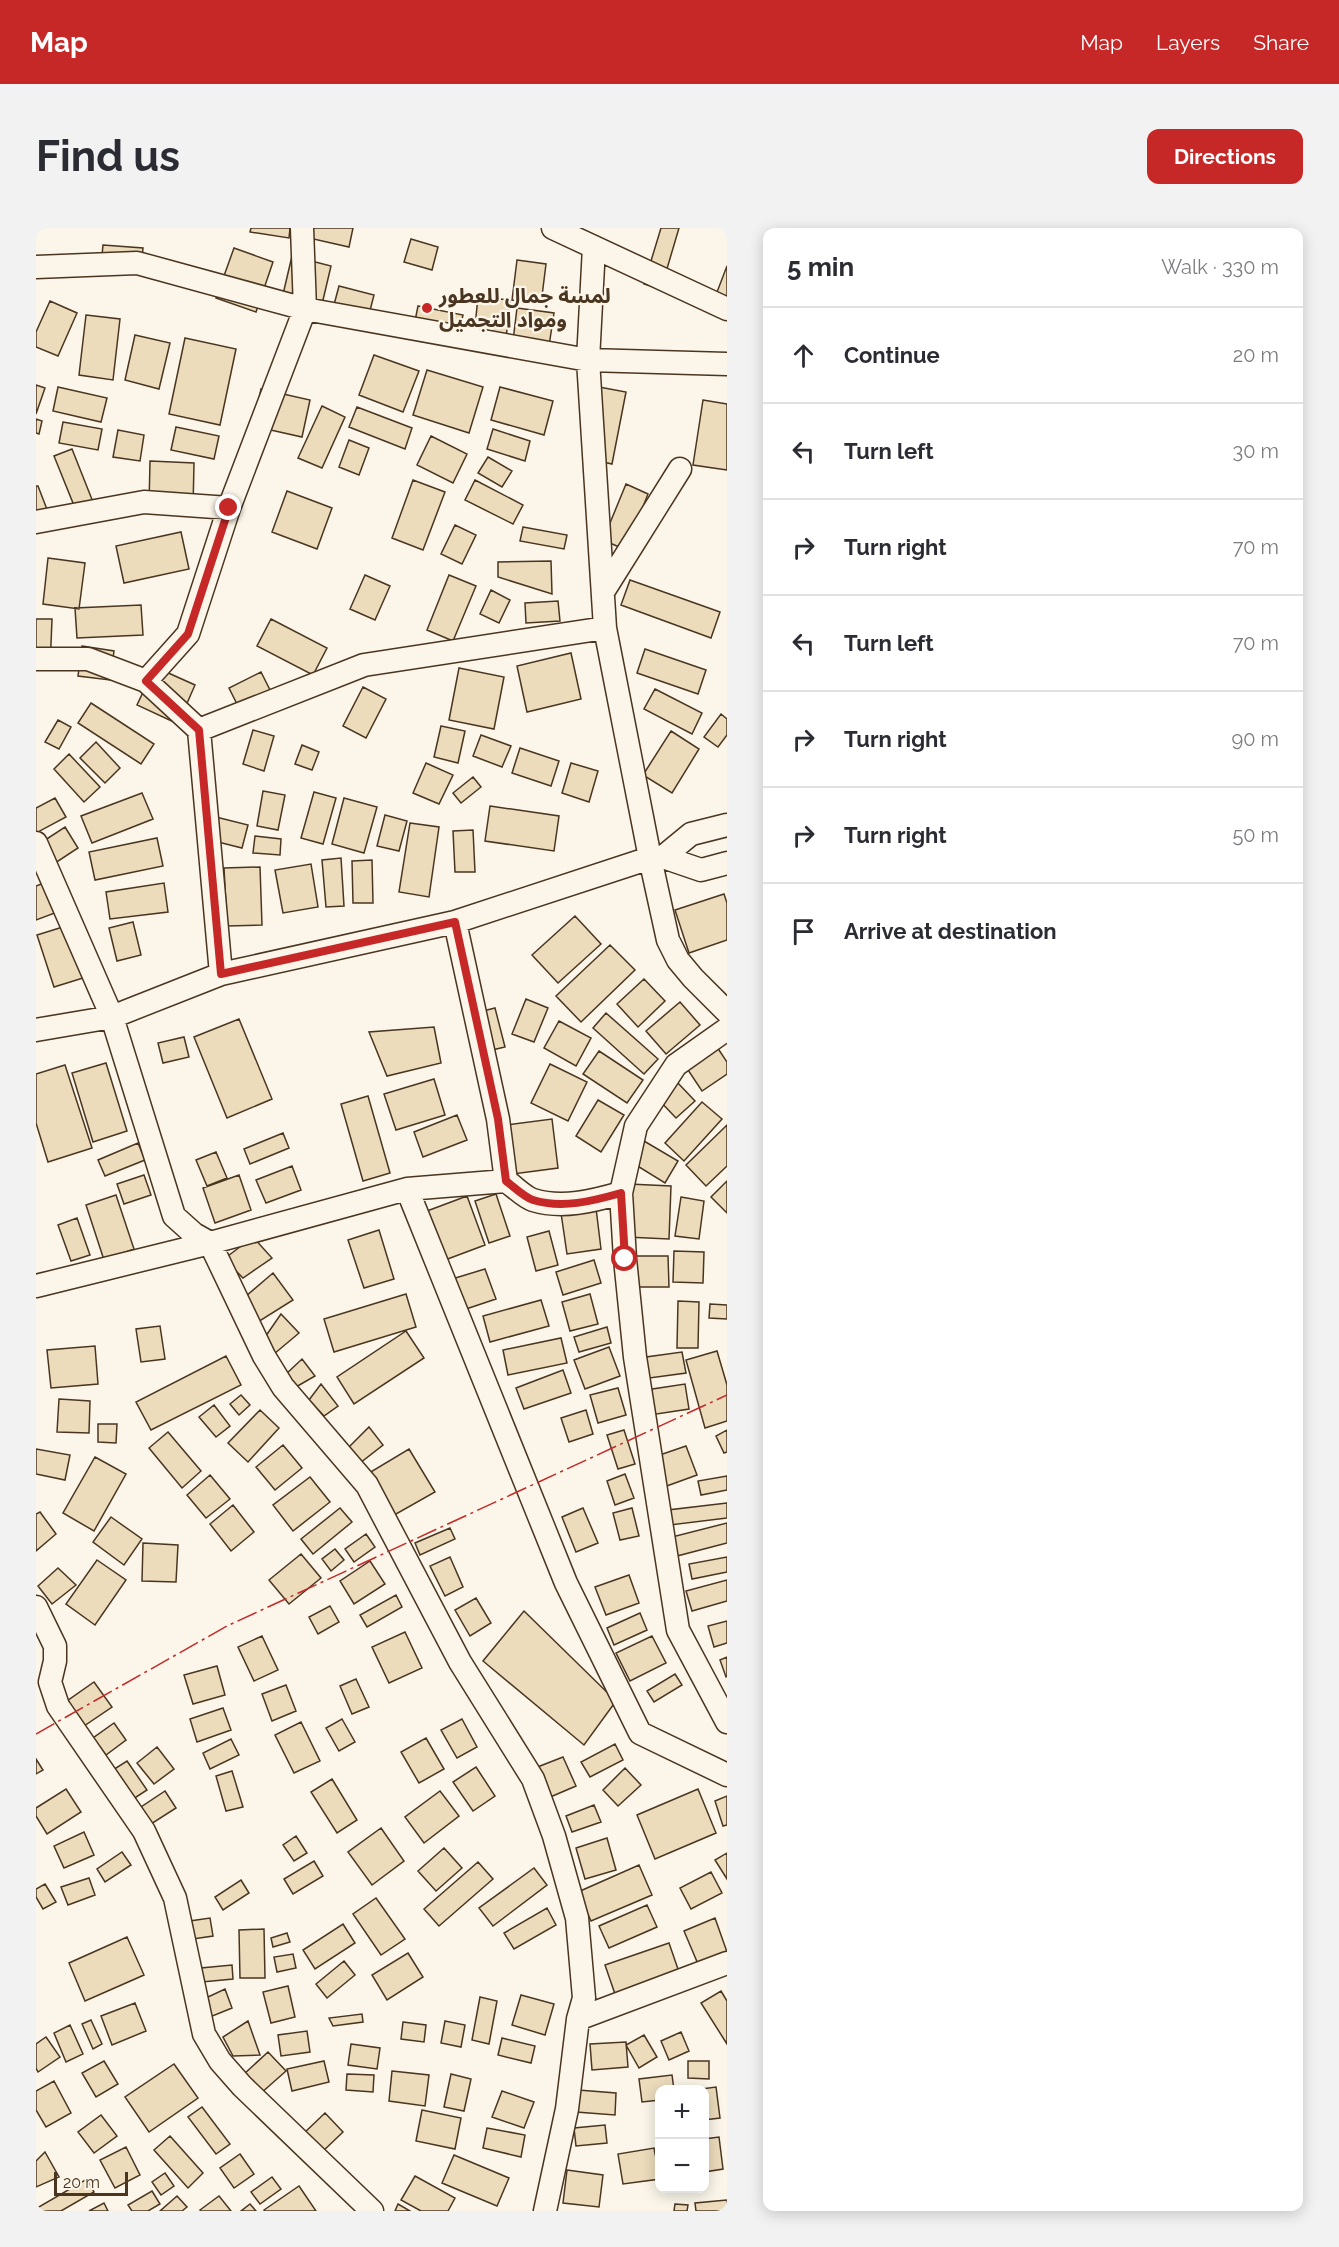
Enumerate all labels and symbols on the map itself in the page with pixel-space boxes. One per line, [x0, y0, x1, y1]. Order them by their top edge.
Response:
place label: لمسة جمال للعطور ومواد التجميل [438, 283, 611, 332]
marker: لمسة جمال للعطور ومواد التجميل [420, 301, 434, 315]
route end [215, 494, 241, 520]
route start [611, 1245, 637, 1271]
scale bar [54, 2169, 128, 2196]

